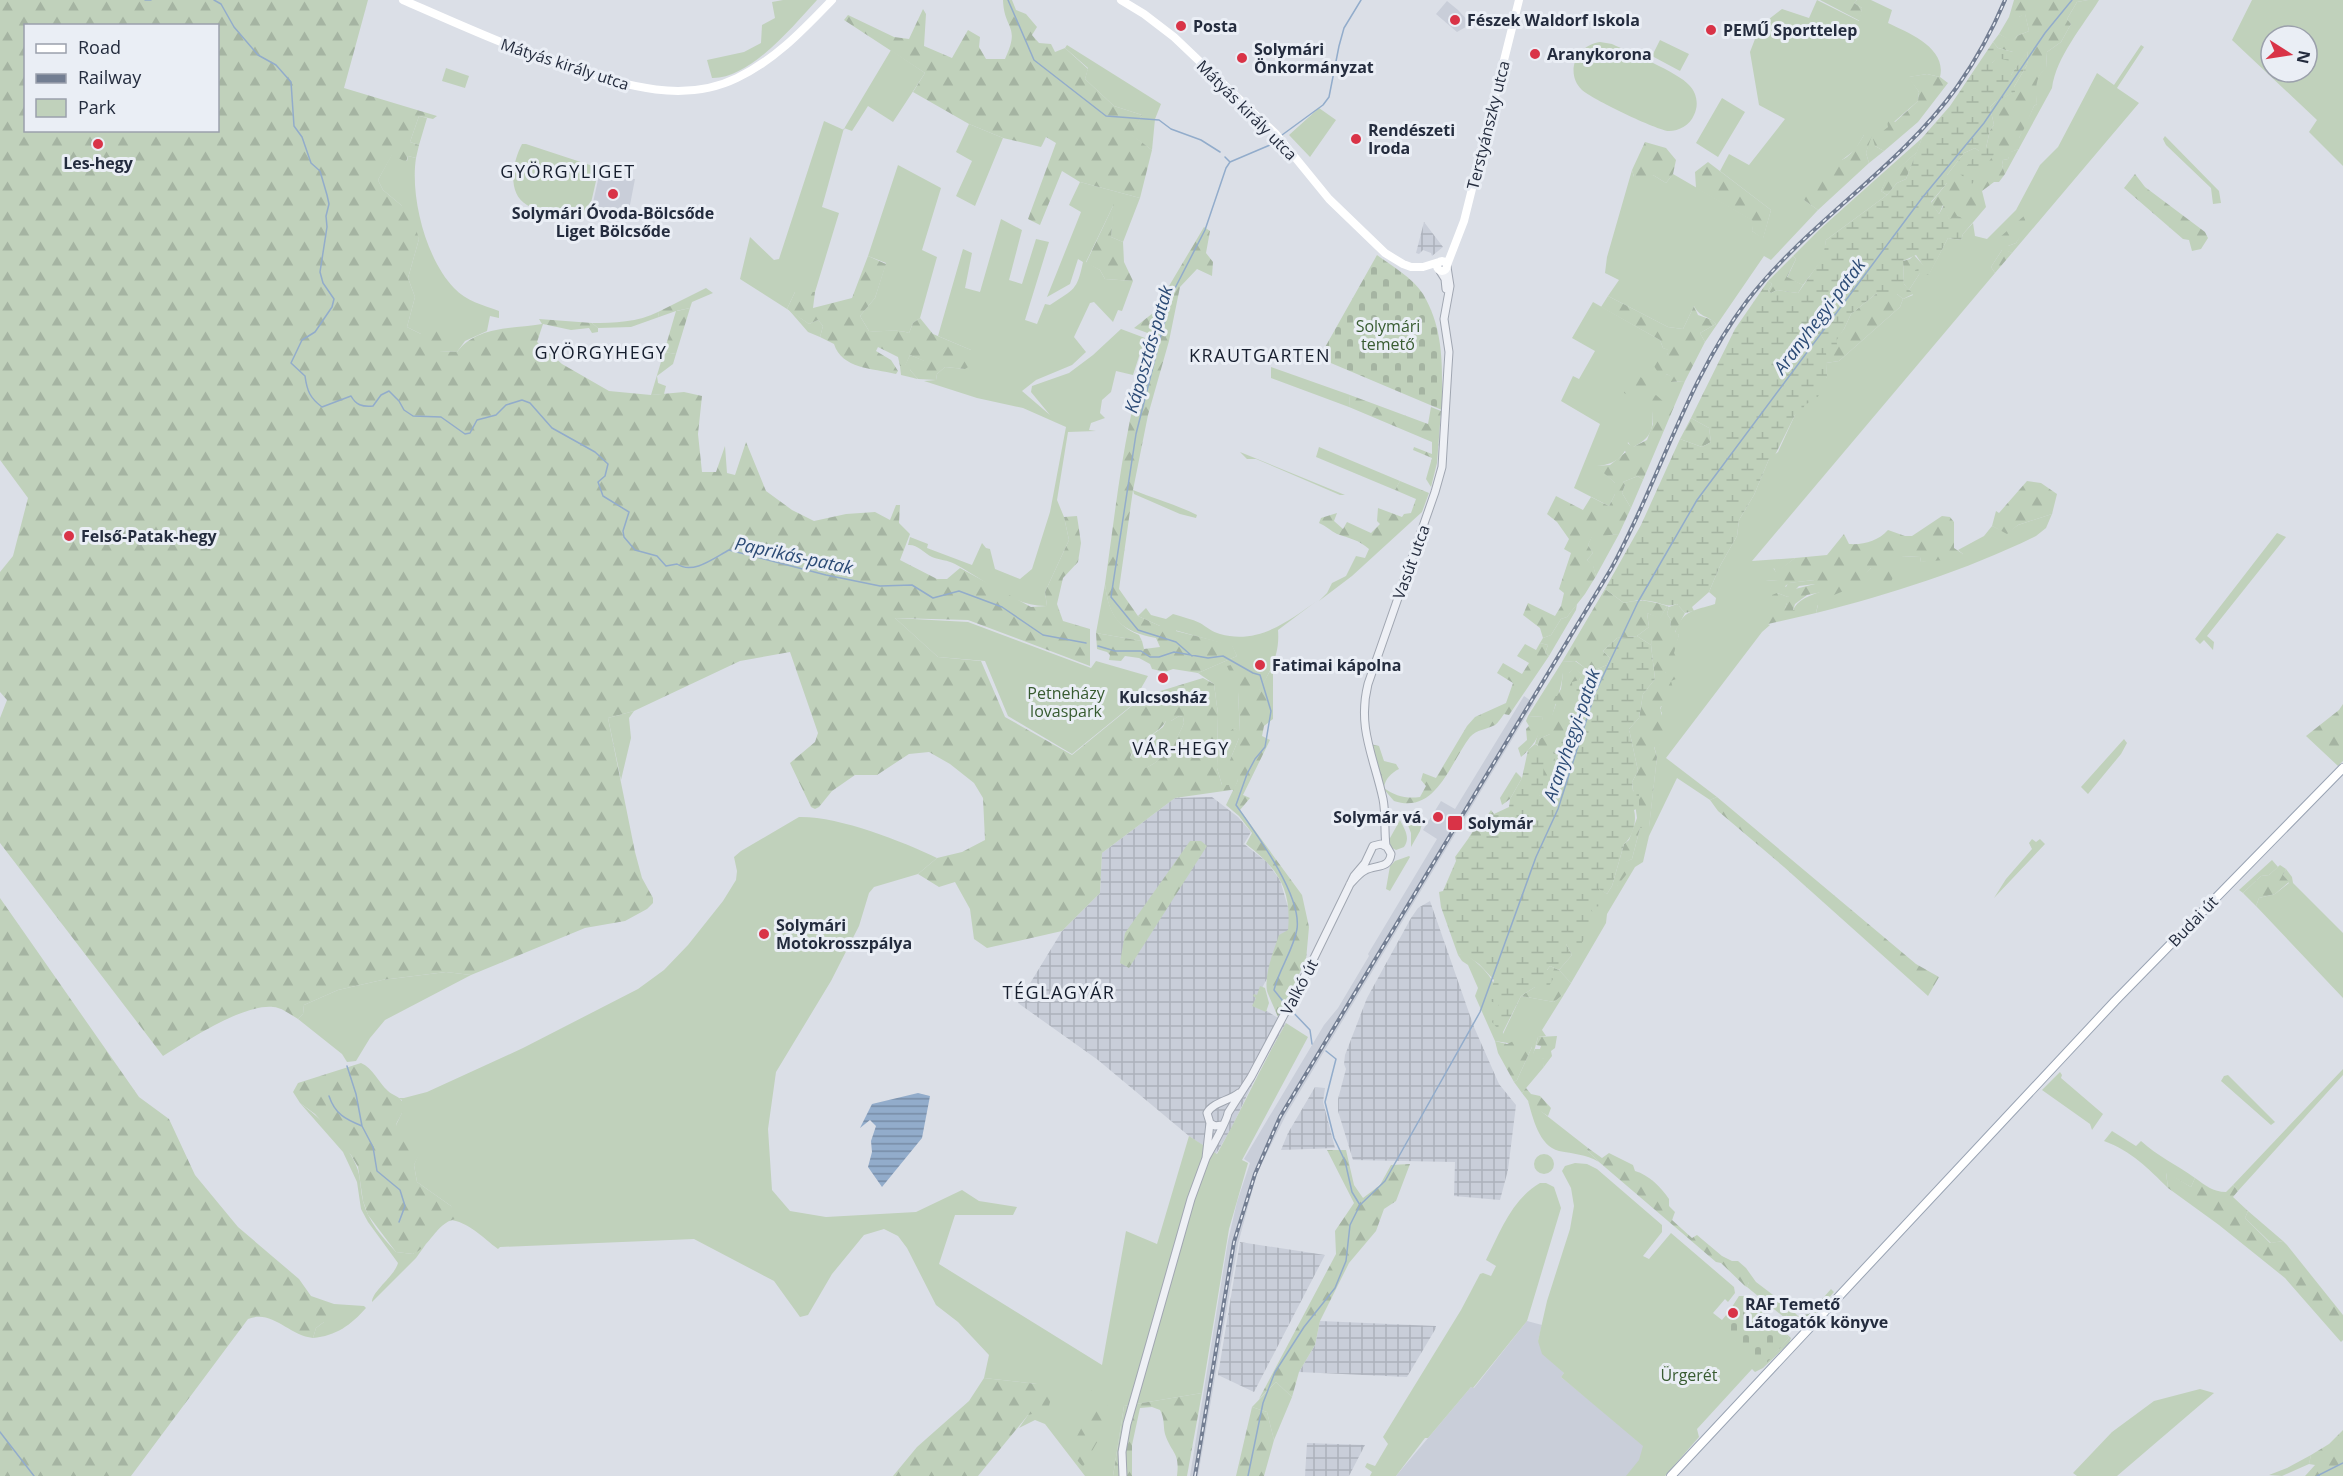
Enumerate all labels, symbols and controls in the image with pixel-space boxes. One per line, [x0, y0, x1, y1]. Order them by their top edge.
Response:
place label: Fészek Waldorf Iskola [1467, 9, 1640, 31]
marker: Fészek Waldorf Iskola [1448, 13, 1462, 27]
place label: Posta [1193, 15, 1238, 37]
marker: Posta [1174, 19, 1188, 33]
place label: PEMŰ Sporttelep [1723, 19, 1857, 41]
marker: PEMŰ Sporttelep [1704, 23, 1718, 37]
legend [24, 24, 219, 132]
north arrow [2259, 24, 2319, 84]
street label: Mátyás király utca [498, 33, 632, 95]
text: Road [78, 35, 121, 59]
place label: Solymári Önkormányzat [1254, 38, 1374, 78]
place label: Aranykorona [1547, 43, 1652, 65]
marker: Aranykorona [1528, 47, 1542, 61]
text: N [2292, 48, 2316, 66]
marker: Solymári Önkormányzat [1235, 51, 1249, 65]
street label: Mátyás király utca [1192, 55, 1302, 165]
street label: Terstyánszky utca [1461, 58, 1515, 192]
text: Railway [78, 65, 142, 89]
text: Park [78, 95, 116, 119]
place label: Rendészeti Iroda [1368, 119, 1455, 159]
marker: Rendészeti Iroda [1349, 132, 1363, 146]
marker: Les-hegy [91, 137, 105, 151]
place label: Les-hegy [63, 152, 134, 174]
district label: GYÖRGYLIGET [500, 159, 636, 183]
marker: Solymári Óvoda-Bölcsőde Liget Bölcsőde [606, 187, 620, 201]
place label: Solymári Óvoda-Bölcsőde Liget Bölcsőde [512, 202, 714, 242]
water label: Aranyhegyi-patak [1766, 252, 1871, 380]
water label: Káposztás-patak [1118, 281, 1178, 416]
park label: Solymári temető [1356, 315, 1420, 355]
district label: GYÖRGYHEGY [535, 340, 667, 364]
district label: KRAUTGARTEN [1189, 343, 1331, 367]
street label: Vasút utca [1387, 522, 1435, 602]
place label: Felső-Patak-hegy [81, 525, 218, 547]
marker: Felső-Patak-hegy [62, 529, 76, 543]
water label: Paprikás-patak [733, 531, 856, 579]
place label: Fatimai kápolna [1272, 654, 1401, 676]
marker: Fatimai kápolna [1253, 658, 1267, 672]
water label: Aranyhegyi-patak [1536, 664, 1605, 806]
marker: Kulcsosház [1156, 671, 1170, 685]
park label: Petneházy lovaspark [1027, 682, 1106, 722]
place label: Kulcsosház [1119, 686, 1207, 708]
district label: VÁR-HEGY [1132, 736, 1230, 760]
place label: Solymár vá. [1333, 806, 1426, 828]
marker: Solymár vá. [1431, 810, 1445, 824]
place label: Solymár [1468, 812, 1533, 834]
marker: Solymár [1446, 814, 1464, 832]
street label: Budai út [2163, 891, 2223, 951]
place label: Solymári Motokrosszpálya [776, 914, 912, 954]
marker: Solymári Motokrosszpálya [757, 927, 771, 941]
street label: Valkó út [1275, 955, 1323, 1019]
district label: TÉGLAGYÁR [1003, 980, 1115, 1004]
place label: RAF Temető Látogatók könyve [1745, 1293, 1888, 1333]
marker: RAF Temető Látogatók könyve [1726, 1306, 1740, 1320]
park label: Ürgerét [1660, 1364, 1718, 1386]

